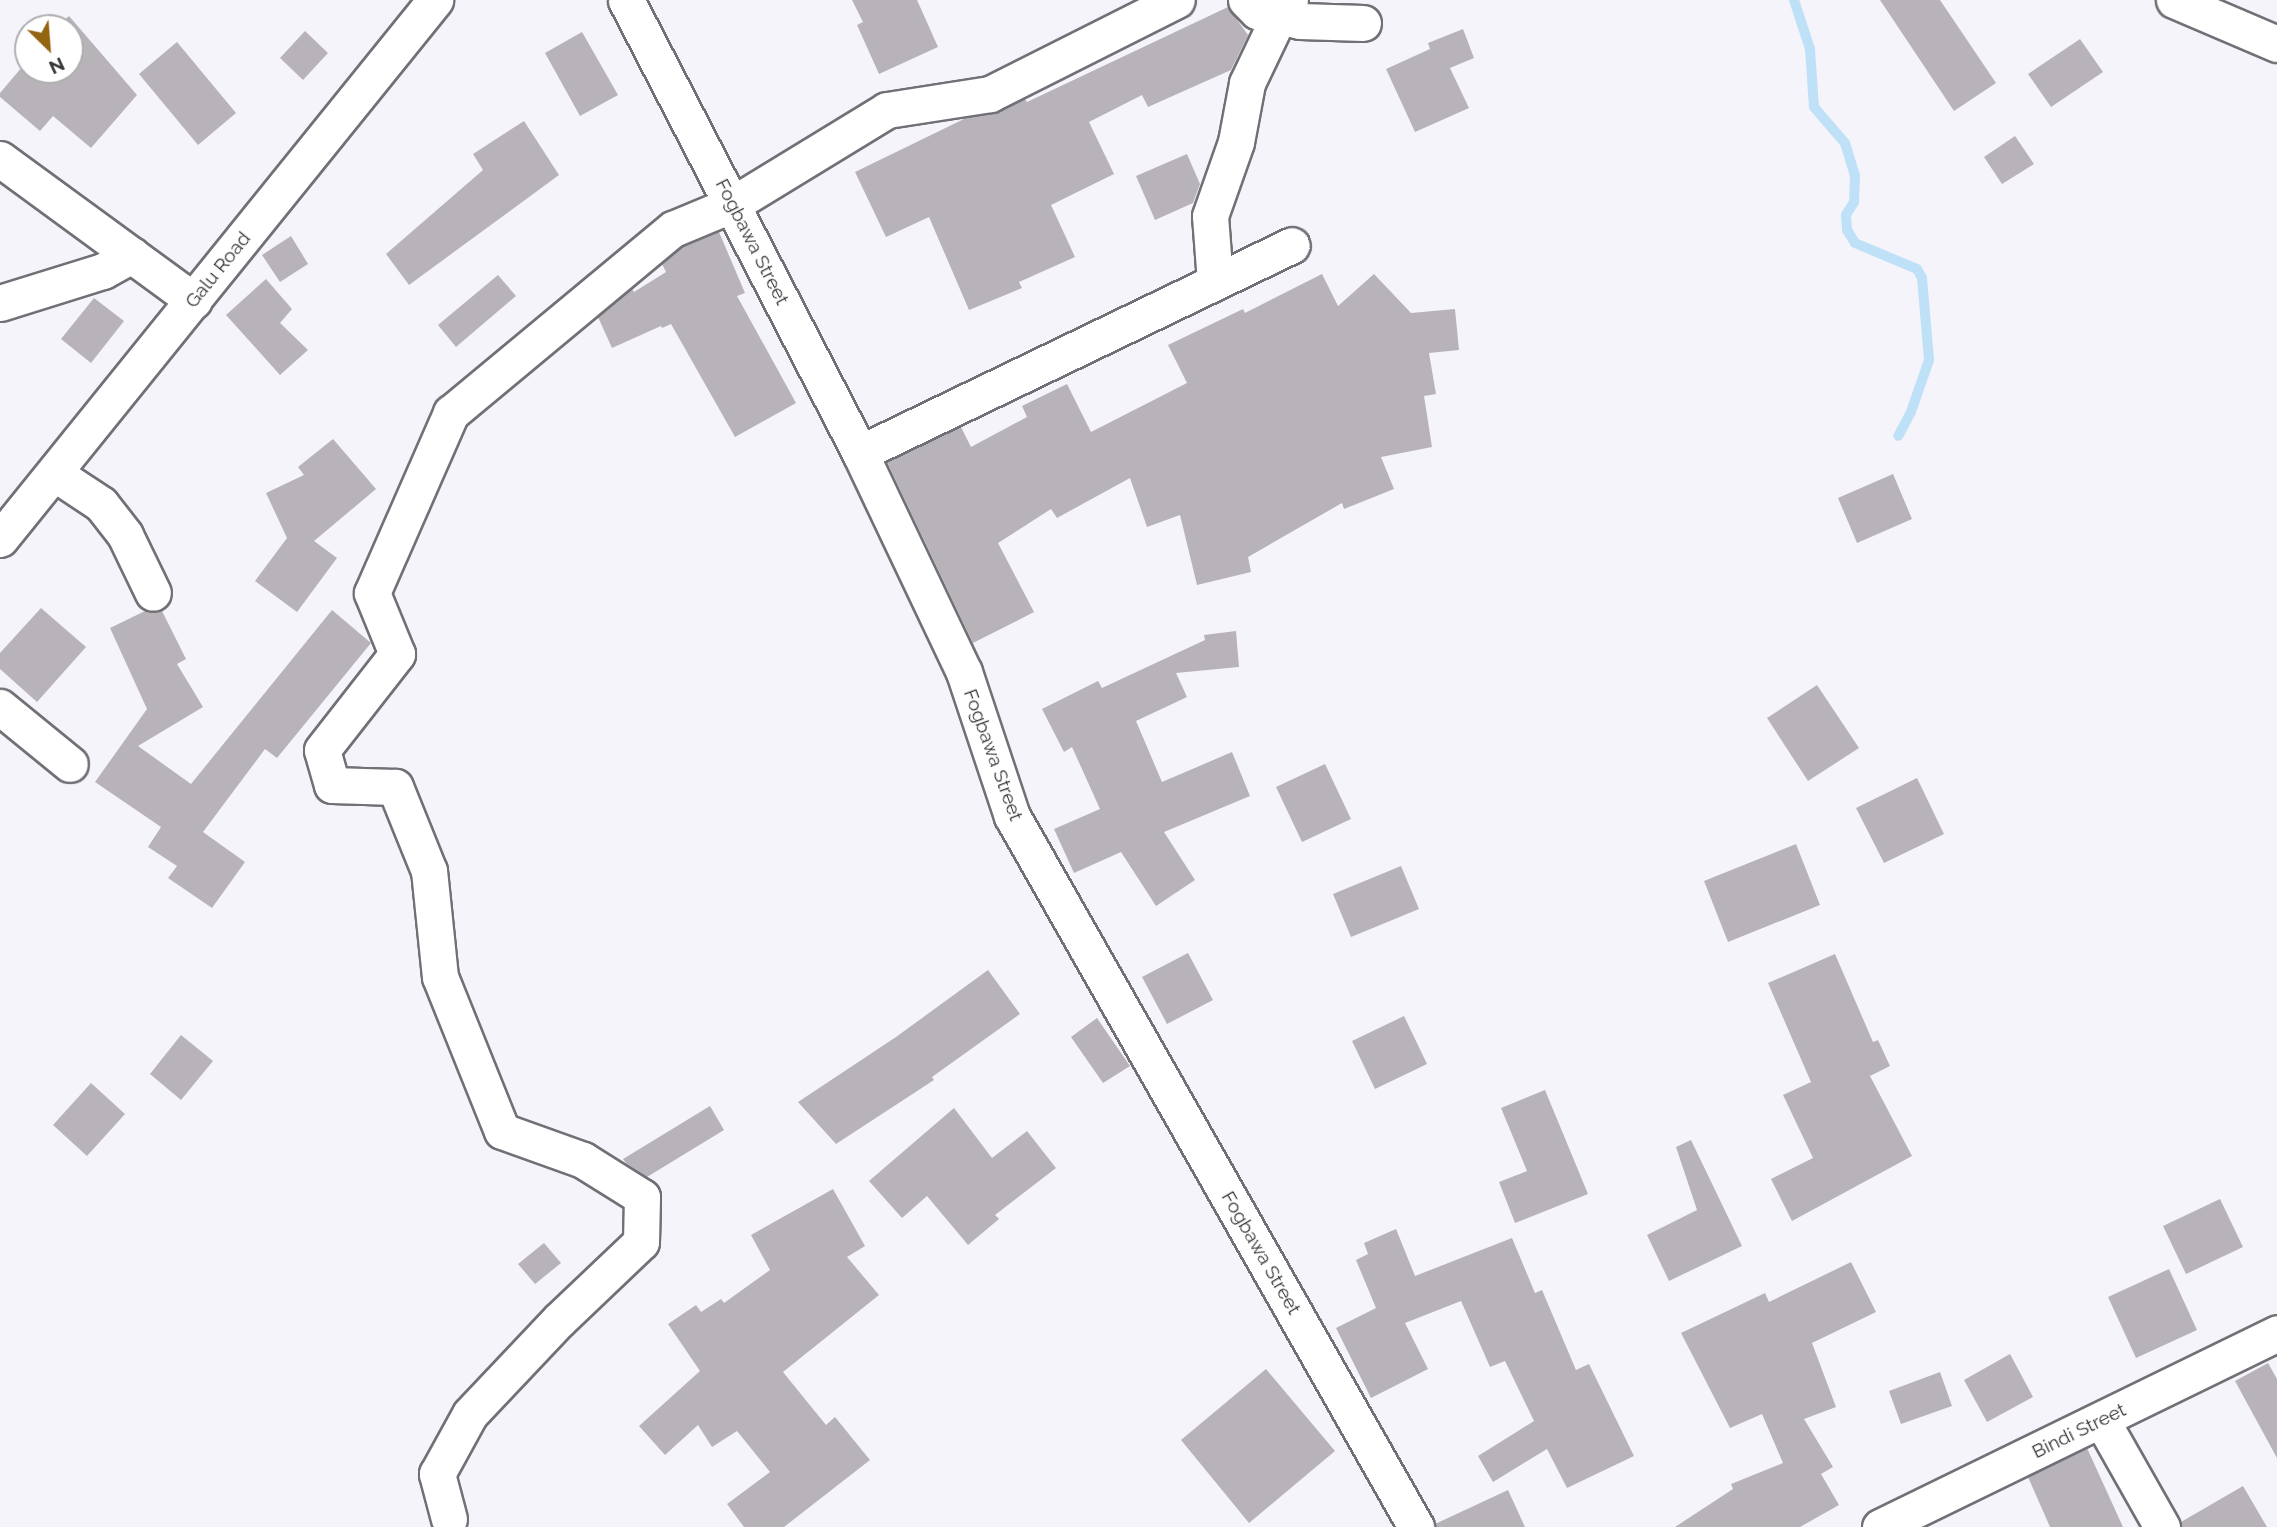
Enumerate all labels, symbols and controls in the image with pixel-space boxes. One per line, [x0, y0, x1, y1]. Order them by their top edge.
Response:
north arrow [14, 14, 84, 84]
text: N [46, 53, 68, 79]
street label: Fogbawa Street [710, 175, 794, 309]
street label: Galu Road [181, 228, 255, 312]
street label: Fogbawa Street [959, 686, 1027, 824]
street label: Fogbawa Street [1217, 1187, 1305, 1319]
street label: Bindi Street [2028, 1399, 2130, 1463]

